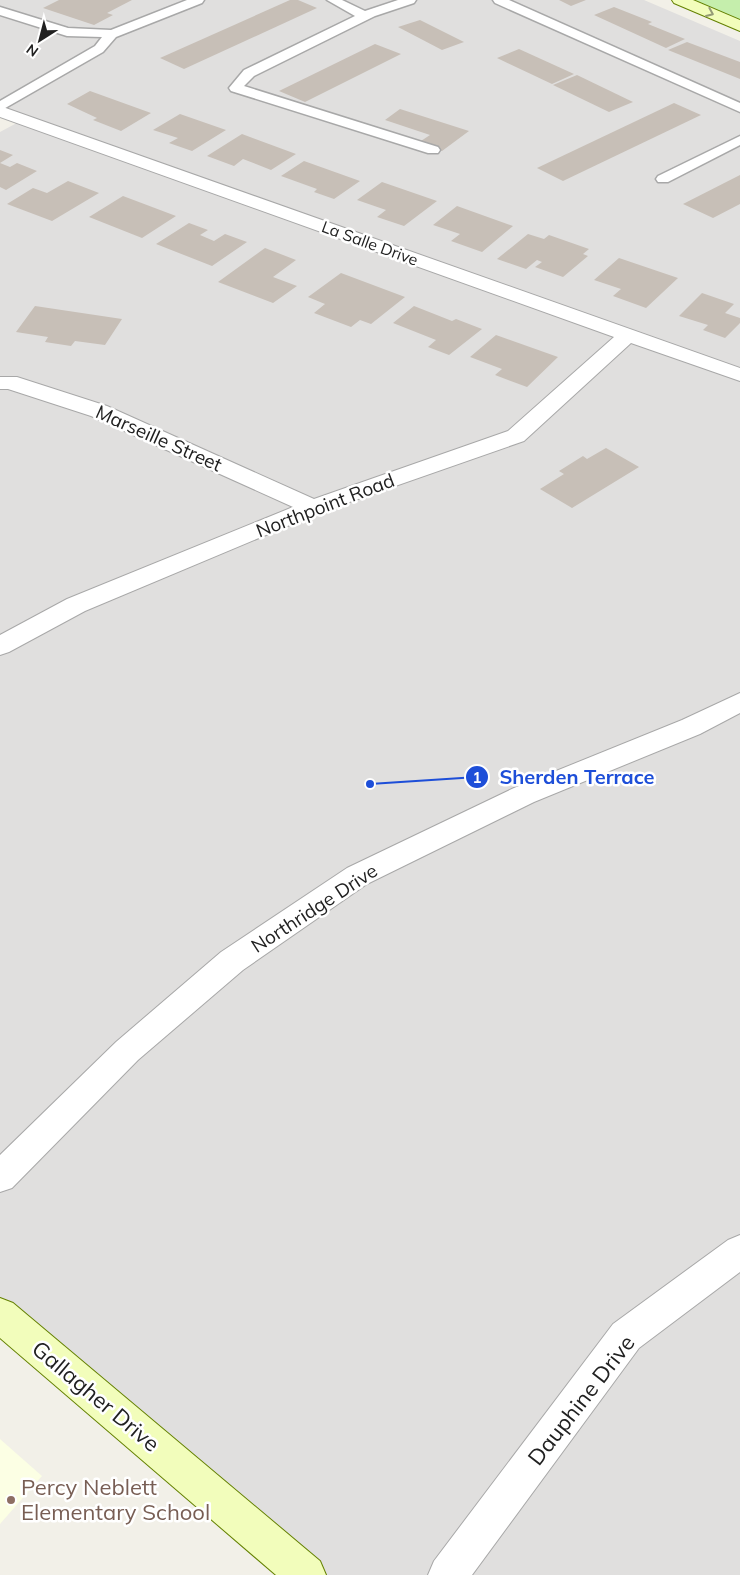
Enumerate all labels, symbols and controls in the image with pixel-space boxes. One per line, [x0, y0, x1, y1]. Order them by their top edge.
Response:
one-way arrow [705, 6, 714, 17]
north arrow [15, 15, 65, 65]
text: N [23, 40, 42, 61]
street label: La Salle Drive [319, 216, 421, 270]
street label: Marseille Street [92, 399, 226, 477]
street label: Northpoint Road [252, 468, 398, 542]
callout: Sherden Terrace [464, 760, 664, 795]
text: Sherden Terrace [499, 764, 655, 789]
text: 1 [472, 768, 482, 787]
street label: Northridge Drive [246, 858, 382, 958]
street label: Dauphine Drive [522, 1329, 640, 1471]
street label: Gallagher Drive [27, 1335, 165, 1457]
place label: Percy Neblett Elementary School [21, 1473, 210, 1526]
marker: Percy Neblett Elementary School [5, 1494, 17, 1506]

